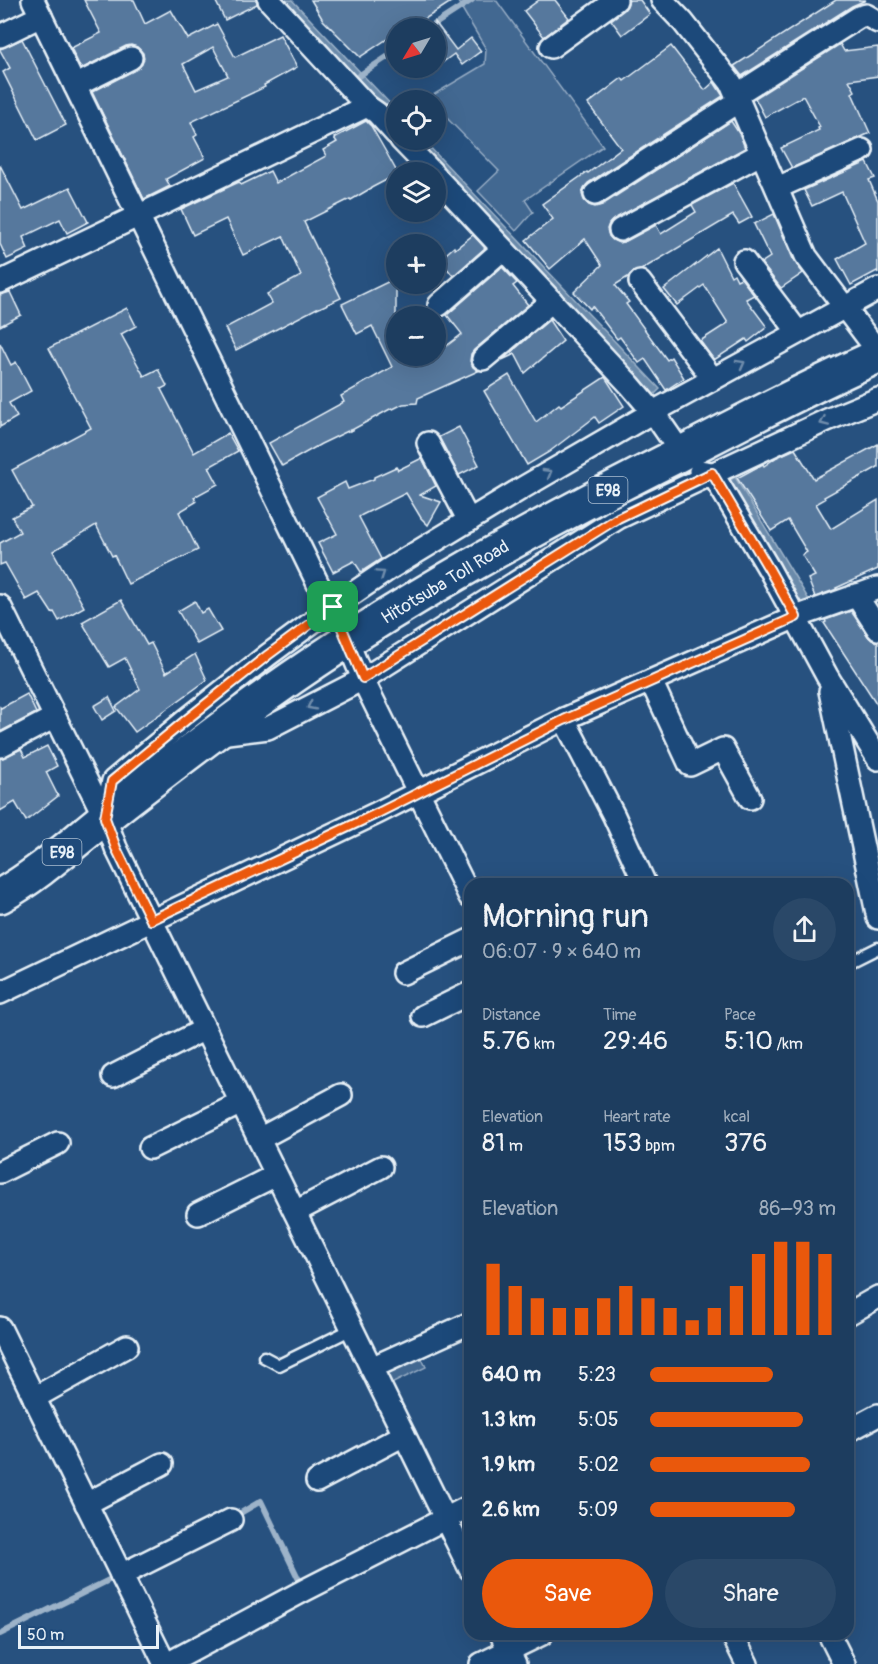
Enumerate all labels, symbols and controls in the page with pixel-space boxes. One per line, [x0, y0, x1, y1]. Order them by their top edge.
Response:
north arrow [386, 18, 446, 78]
map controls [386, 18, 446, 366]
button: locate [386, 90, 446, 150]
button: layers [386, 162, 446, 222]
button: + [386, 234, 446, 294]
button: − [386, 306, 446, 366]
one-way arrow [735, 360, 745, 371]
one-way arrow [819, 414, 830, 426]
one-way arrow [542, 469, 552, 481]
road number: E98 [588, 477, 628, 503]
street label: Hitotsuba Toll Road [377, 535, 513, 630]
one-way arrow [374, 570, 385, 581]
pin [307, 581, 358, 632]
icon: arrive [316, 590, 349, 623]
one-way arrow [306, 698, 317, 710]
road number: E98 [42, 839, 82, 865]
text: Morning run [482, 896, 649, 937]
button: share [773, 898, 836, 961]
text: 06:07 · 9 × 640 m [482, 939, 641, 964]
text: Distance [482, 1005, 541, 1025]
text: Time [603, 1005, 636, 1025]
text: Pace [724, 1005, 756, 1025]
text: 5.76 [482, 1025, 531, 1057]
text: 29:46 [603, 1025, 668, 1057]
text: 5:10 [724, 1025, 773, 1057]
text: km [531, 1034, 555, 1054]
text: /km [773, 1034, 803, 1054]
text: Elevation [482, 1107, 543, 1127]
text: Heart rate [603, 1107, 670, 1127]
text: kcal [724, 1107, 750, 1127]
text: 81 [482, 1127, 505, 1159]
text: 153 [603, 1127, 642, 1159]
text: 376 [724, 1127, 767, 1159]
text: m [505, 1136, 523, 1156]
text: bpm [642, 1136, 675, 1156]
text: Elevation [482, 1196, 558, 1221]
text: 86–93 m [759, 1196, 836, 1221]
text: 640 m [482, 1362, 541, 1387]
text: 5:23 [578, 1362, 616, 1387]
text: 1.3 km [482, 1407, 536, 1432]
text: 5:05 [578, 1407, 619, 1432]
text: 1.9 km [482, 1452, 535, 1477]
text: 5:02 [578, 1452, 619, 1477]
text: 2.6 km [482, 1497, 540, 1522]
text: 5:09 [578, 1497, 618, 1522]
button: Save [482, 1559, 653, 1628]
button: Share [665, 1559, 836, 1628]
scale bar [18, 1622, 159, 1650]
text: 50 m [27, 1625, 64, 1645]

